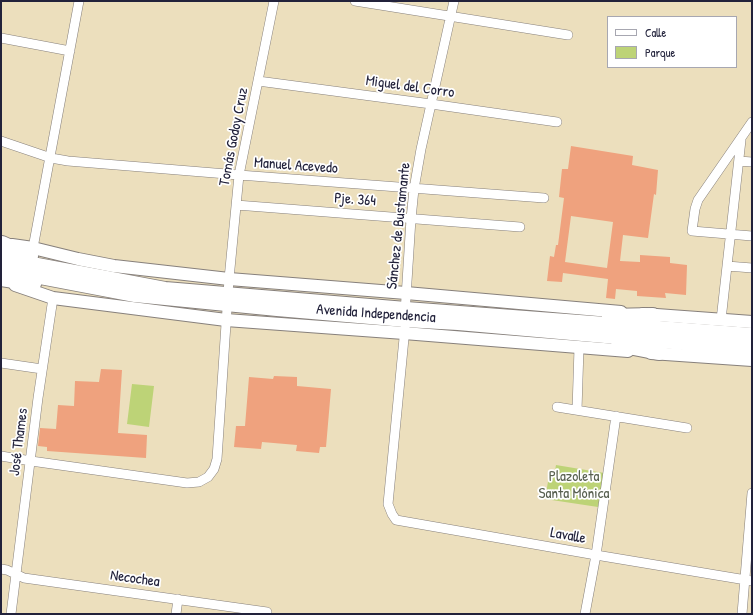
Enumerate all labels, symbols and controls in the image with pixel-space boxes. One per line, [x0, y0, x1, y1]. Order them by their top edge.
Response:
legend [607, 16, 737, 68]
text: Calle [645, 24, 666, 41]
text: Parque [645, 44, 675, 61]
street label: Miguel del Corro [364, 72, 456, 102]
street label: Tomás Godoy Cruz [216, 86, 252, 188]
street label: Manuel Acevedo [253, 154, 339, 178]
street label: Sánchez de Bustamante [383, 162, 415, 290]
street label: Pje. 364 [334, 190, 376, 210]
street label: Avenida Independencia [316, 301, 436, 327]
street label: José Thames [6, 407, 32, 477]
park label: Plazoleta Santa Mónica [539, 468, 609, 503]
street label: Lavalle [549, 524, 587, 548]
street label: Necochea [109, 567, 161, 591]

